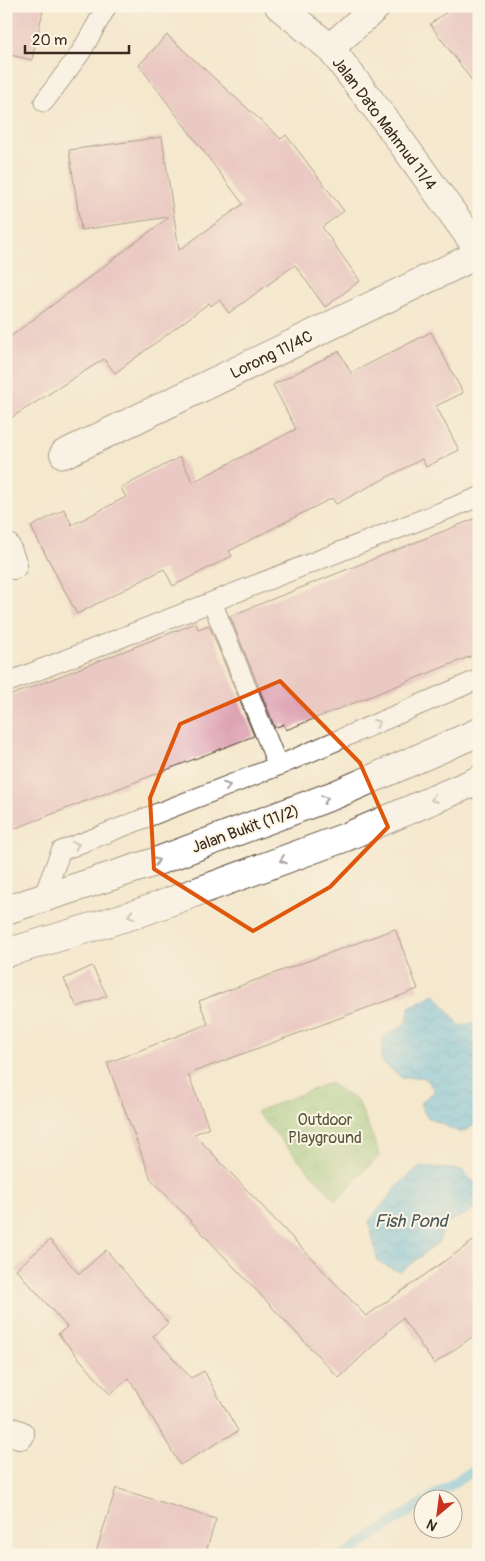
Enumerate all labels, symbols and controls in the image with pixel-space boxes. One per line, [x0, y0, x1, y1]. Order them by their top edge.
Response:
scale bar [25, 22, 129, 54]
text: 20 m [32, 31, 67, 50]
street label: Jalan Dato Mahmud 11/4 [328, 53, 441, 194]
street label: Lorong 11/4C [227, 326, 316, 383]
one-way arrow [372, 719, 381, 730]
one-way arrow [222, 782, 231, 792]
one-way arrow [430, 793, 439, 804]
one-way arrow [320, 795, 328, 805]
street label: Jalan Bukit (11/2) [189, 800, 302, 858]
one-way arrow [71, 841, 80, 851]
one-way arrow [279, 854, 288, 864]
one-way arrow [151, 857, 160, 867]
one-way arrow [127, 910, 135, 920]
park label: Outdoor Playground [288, 1110, 362, 1148]
water label: Fish Pond [375, 1210, 450, 1233]
north arrow [412, 1488, 462, 1538]
text: N [424, 1515, 440, 1535]

